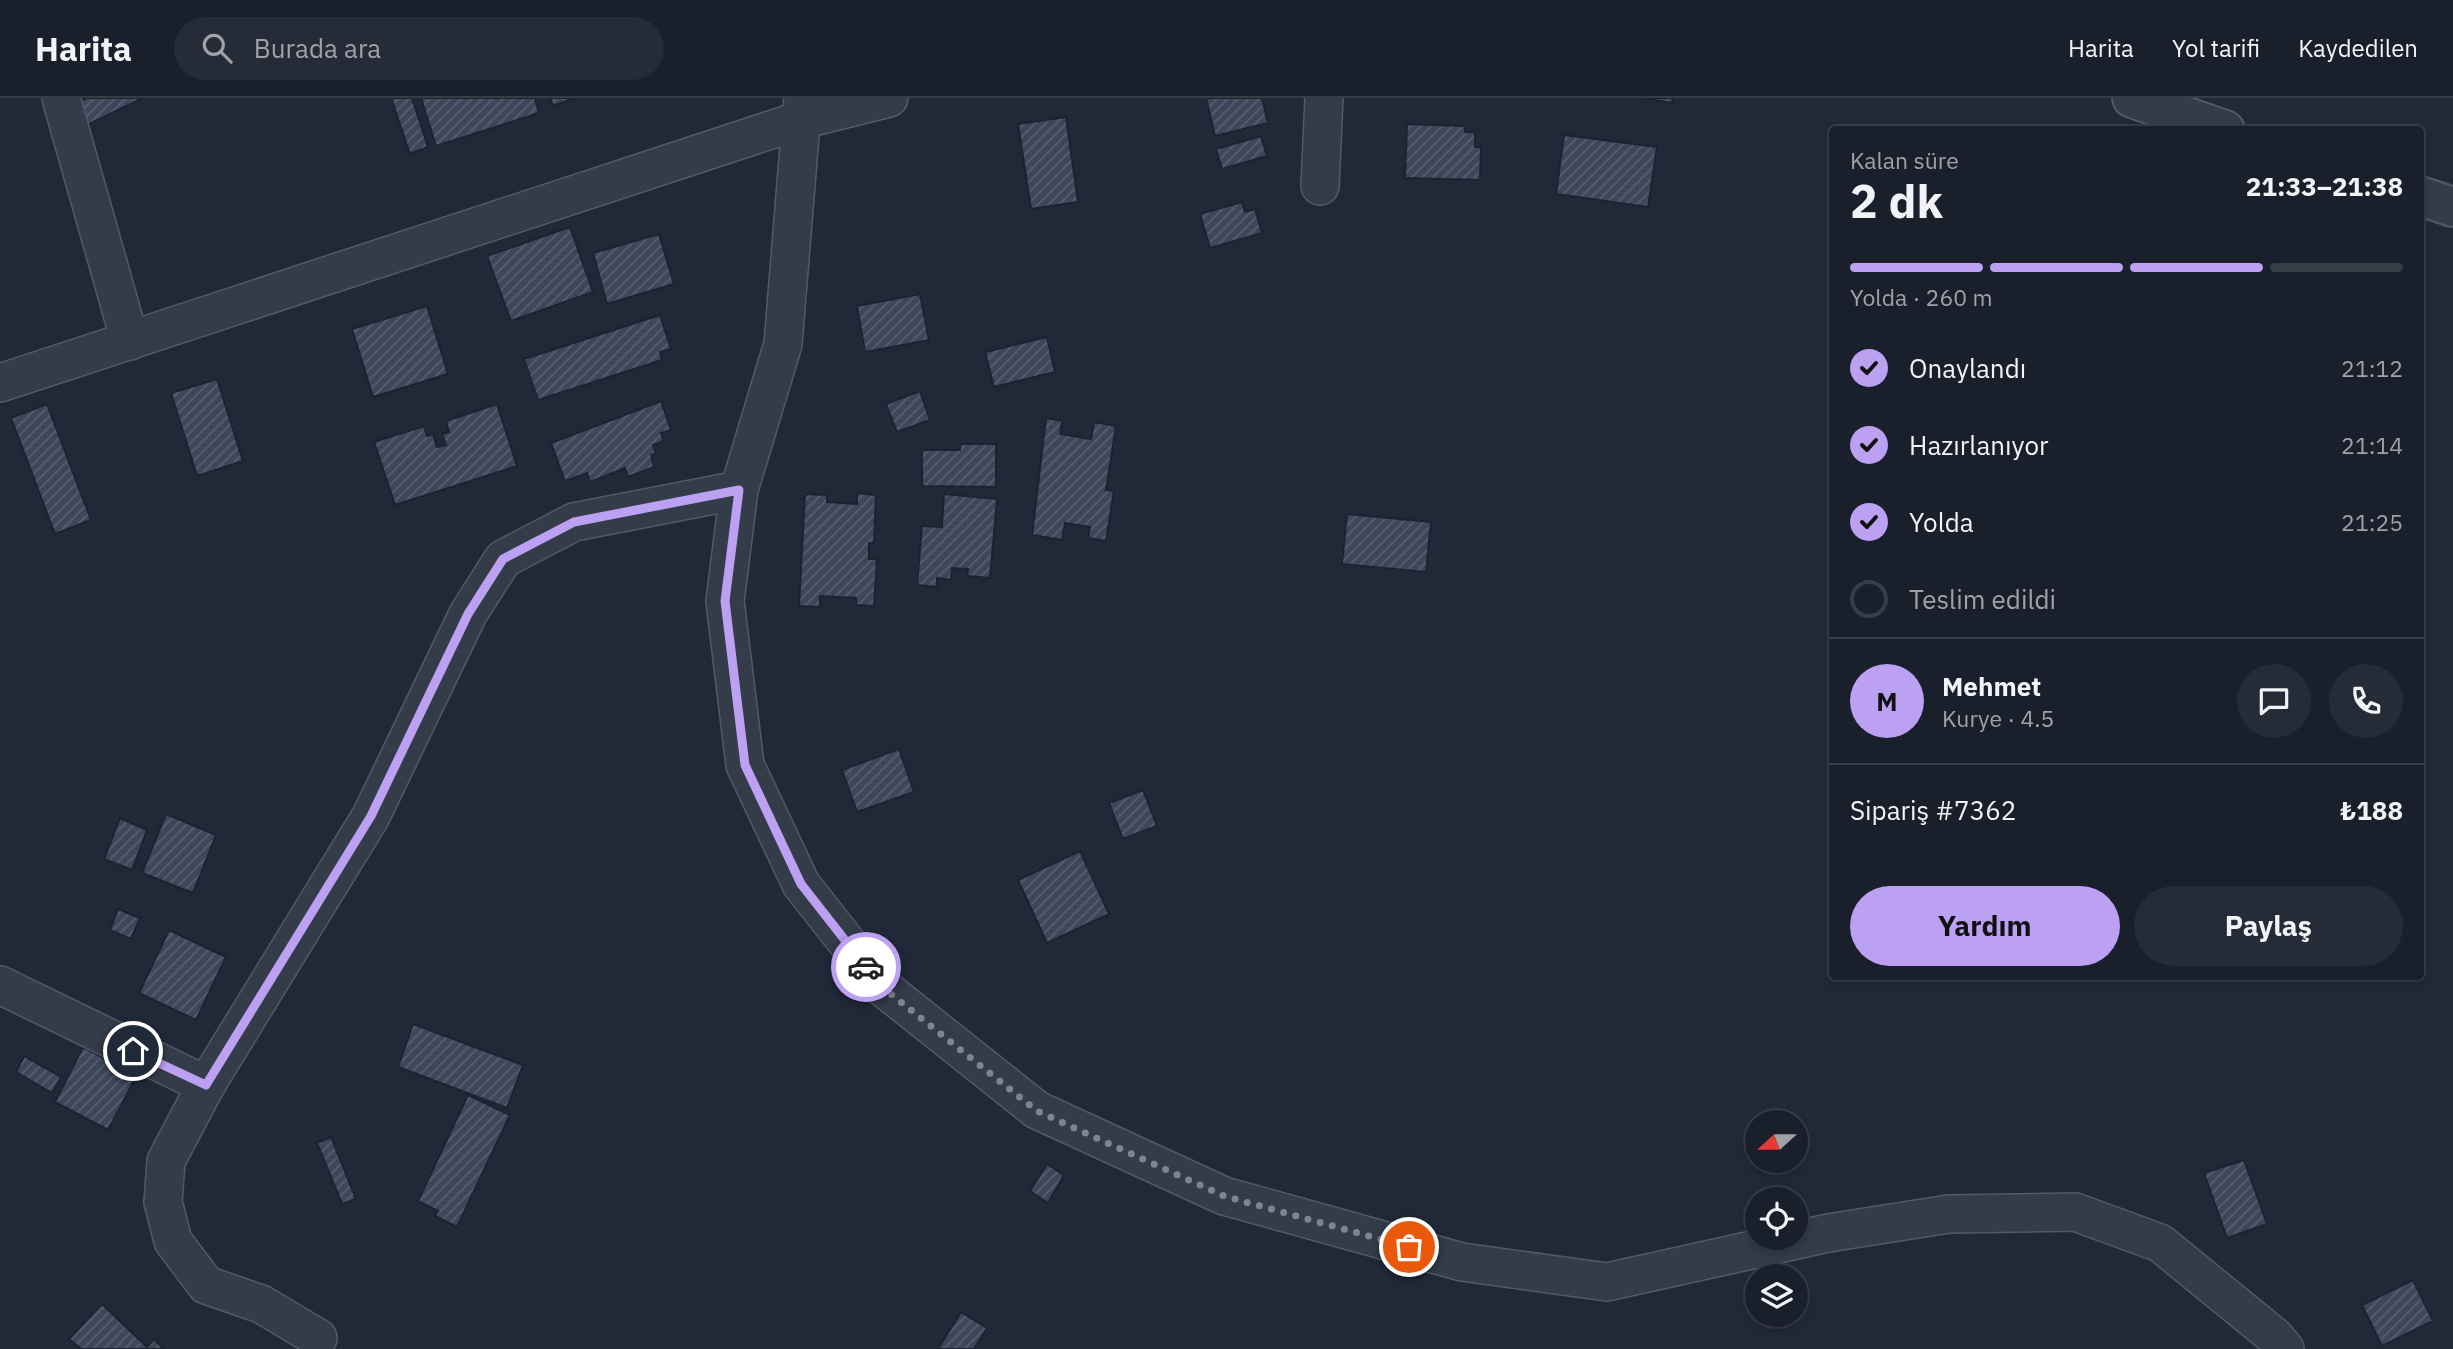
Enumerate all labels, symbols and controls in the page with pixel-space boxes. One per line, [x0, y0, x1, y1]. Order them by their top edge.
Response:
search box [174, 17, 664, 80]
text: Harita [35, 27, 132, 70]
icon: search [198, 29, 236, 67]
text: Burada ara [254, 31, 381, 65]
text: Harita [2068, 32, 2134, 64]
text: Yol tarifi [2172, 32, 2260, 64]
text: Kaydedilen [2298, 32, 2418, 64]
text: Kalan süre [1850, 145, 1959, 175]
text: 21:33–21:38 [2246, 169, 2403, 203]
text: 2 dk [1850, 171, 1943, 231]
text: Yolda · 260 m [1850, 282, 1993, 312]
icon: check [1850, 349, 1888, 387]
text: Onaylandı [1909, 351, 2026, 385]
text: 21:12 [2341, 353, 2403, 383]
icon: check [1850, 426, 1888, 464]
text: Hazırlanıyor [1909, 428, 2049, 462]
text: 21:14 [2341, 430, 2403, 460]
icon: check [1850, 503, 1888, 541]
text: Yolda [1909, 505, 1974, 539]
text: 21:25 [2341, 507, 2403, 537]
text: Teslim edildi [1909, 582, 2056, 616]
button: chat [2237, 664, 2311, 738]
button: phone [2329, 664, 2403, 738]
text: Mehmet [1942, 669, 2041, 703]
text: M [1876, 684, 1898, 718]
text: Kurye · 4.5 [1942, 703, 2054, 733]
text: Sipariş #7362 [1850, 793, 2016, 827]
text: ₺188 [2340, 793, 2403, 827]
button: Yardım [1850, 886, 2120, 966]
button: Paylaş [2134, 886, 2403, 966]
courier [831, 932, 901, 1002]
icon: car [847, 948, 885, 986]
pin [103, 1021, 163, 1081]
icon: home [114, 1032, 152, 1070]
north arrow [1745, 1110, 1808, 1172]
map controls [1745, 1110, 1808, 1327]
button: locate [1745, 1187, 1808, 1250]
pin [1379, 1217, 1439, 1277]
icon: bag [1390, 1228, 1428, 1266]
button: layers [1745, 1264, 1808, 1327]

